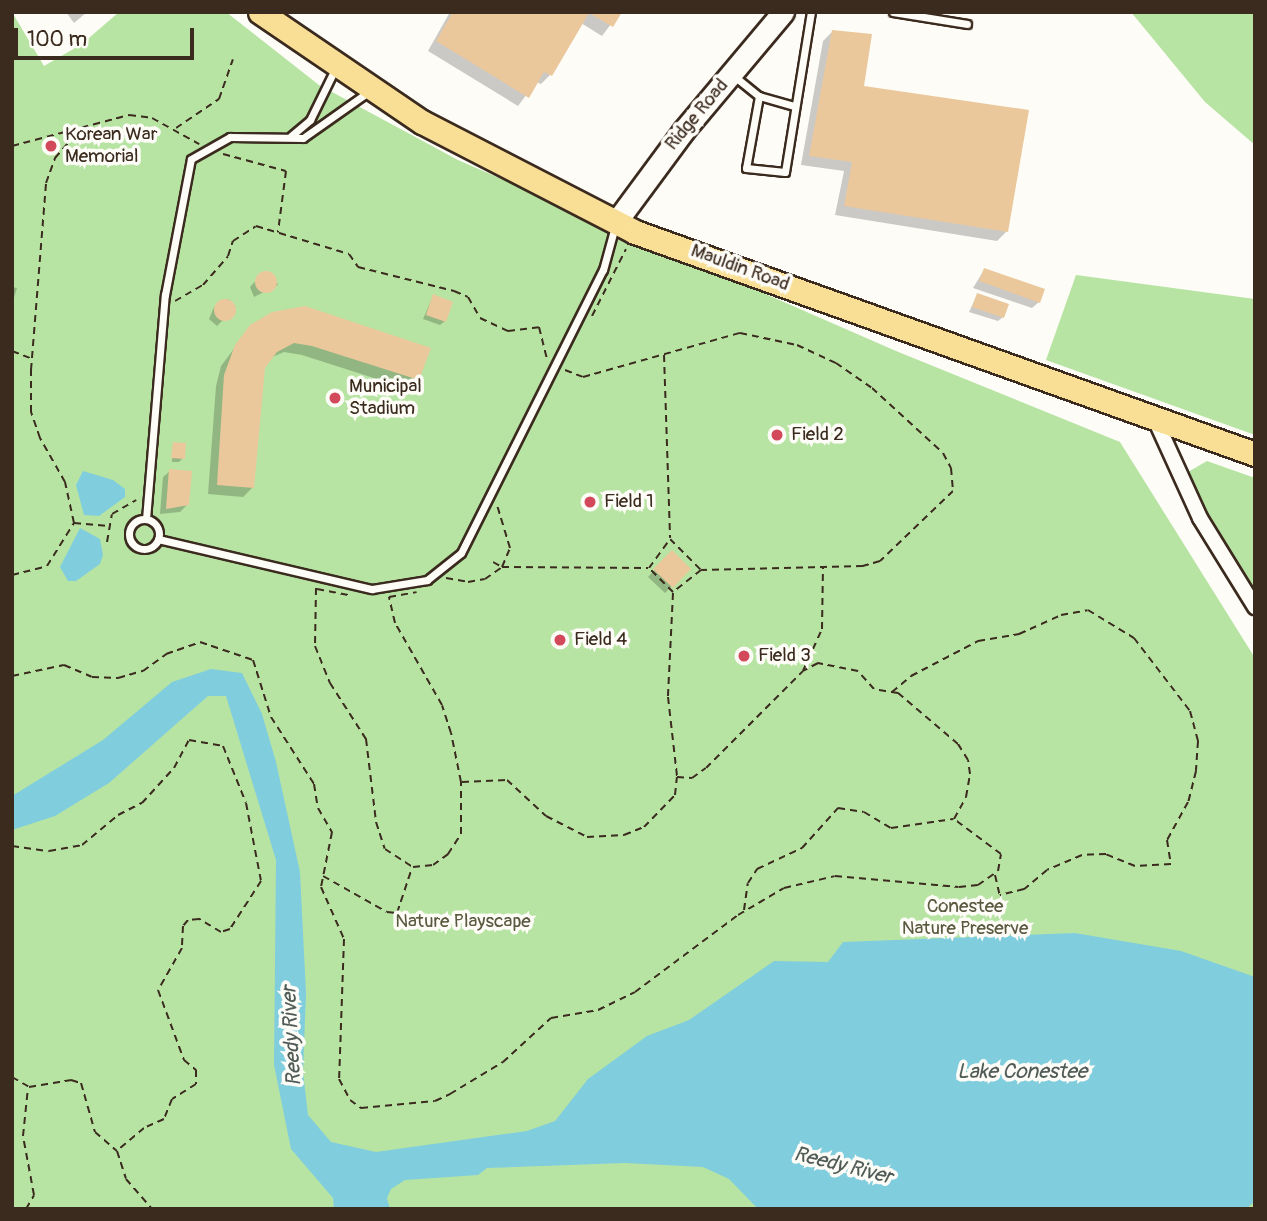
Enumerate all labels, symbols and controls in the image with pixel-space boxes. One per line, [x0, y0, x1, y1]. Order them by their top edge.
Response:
scale bar [18, 14, 198, 58]
text: 100 m [27, 26, 87, 53]
street label: Ridge Road [661, 75, 733, 155]
place label: Korean War Memorial [65, 124, 157, 168]
marker: Korean War Memorial [43, 138, 59, 154]
street label: Mauldin Road [688, 240, 792, 296]
place label: Municipal Stadium [349, 376, 422, 420]
marker: Municipal Stadium [327, 390, 343, 406]
place label: Field 2 [791, 424, 844, 446]
marker: Field 2 [769, 427, 785, 443]
place label: Field 1 [604, 491, 654, 513]
marker: Field 1 [582, 494, 598, 510]
place label: Field 4 [574, 629, 627, 651]
marker: Field 4 [552, 632, 568, 648]
place label: Field 3 [758, 645, 811, 667]
marker: Field 3 [736, 648, 752, 664]
park label: Conestee Nature Preserve [902, 896, 1028, 940]
park label: Nature Playscape [395, 911, 531, 933]
water label: Reedy River [277, 985, 307, 1087]
water label: Lake Conestee [957, 1059, 1087, 1085]
water label: Reedy River [791, 1142, 895, 1190]

